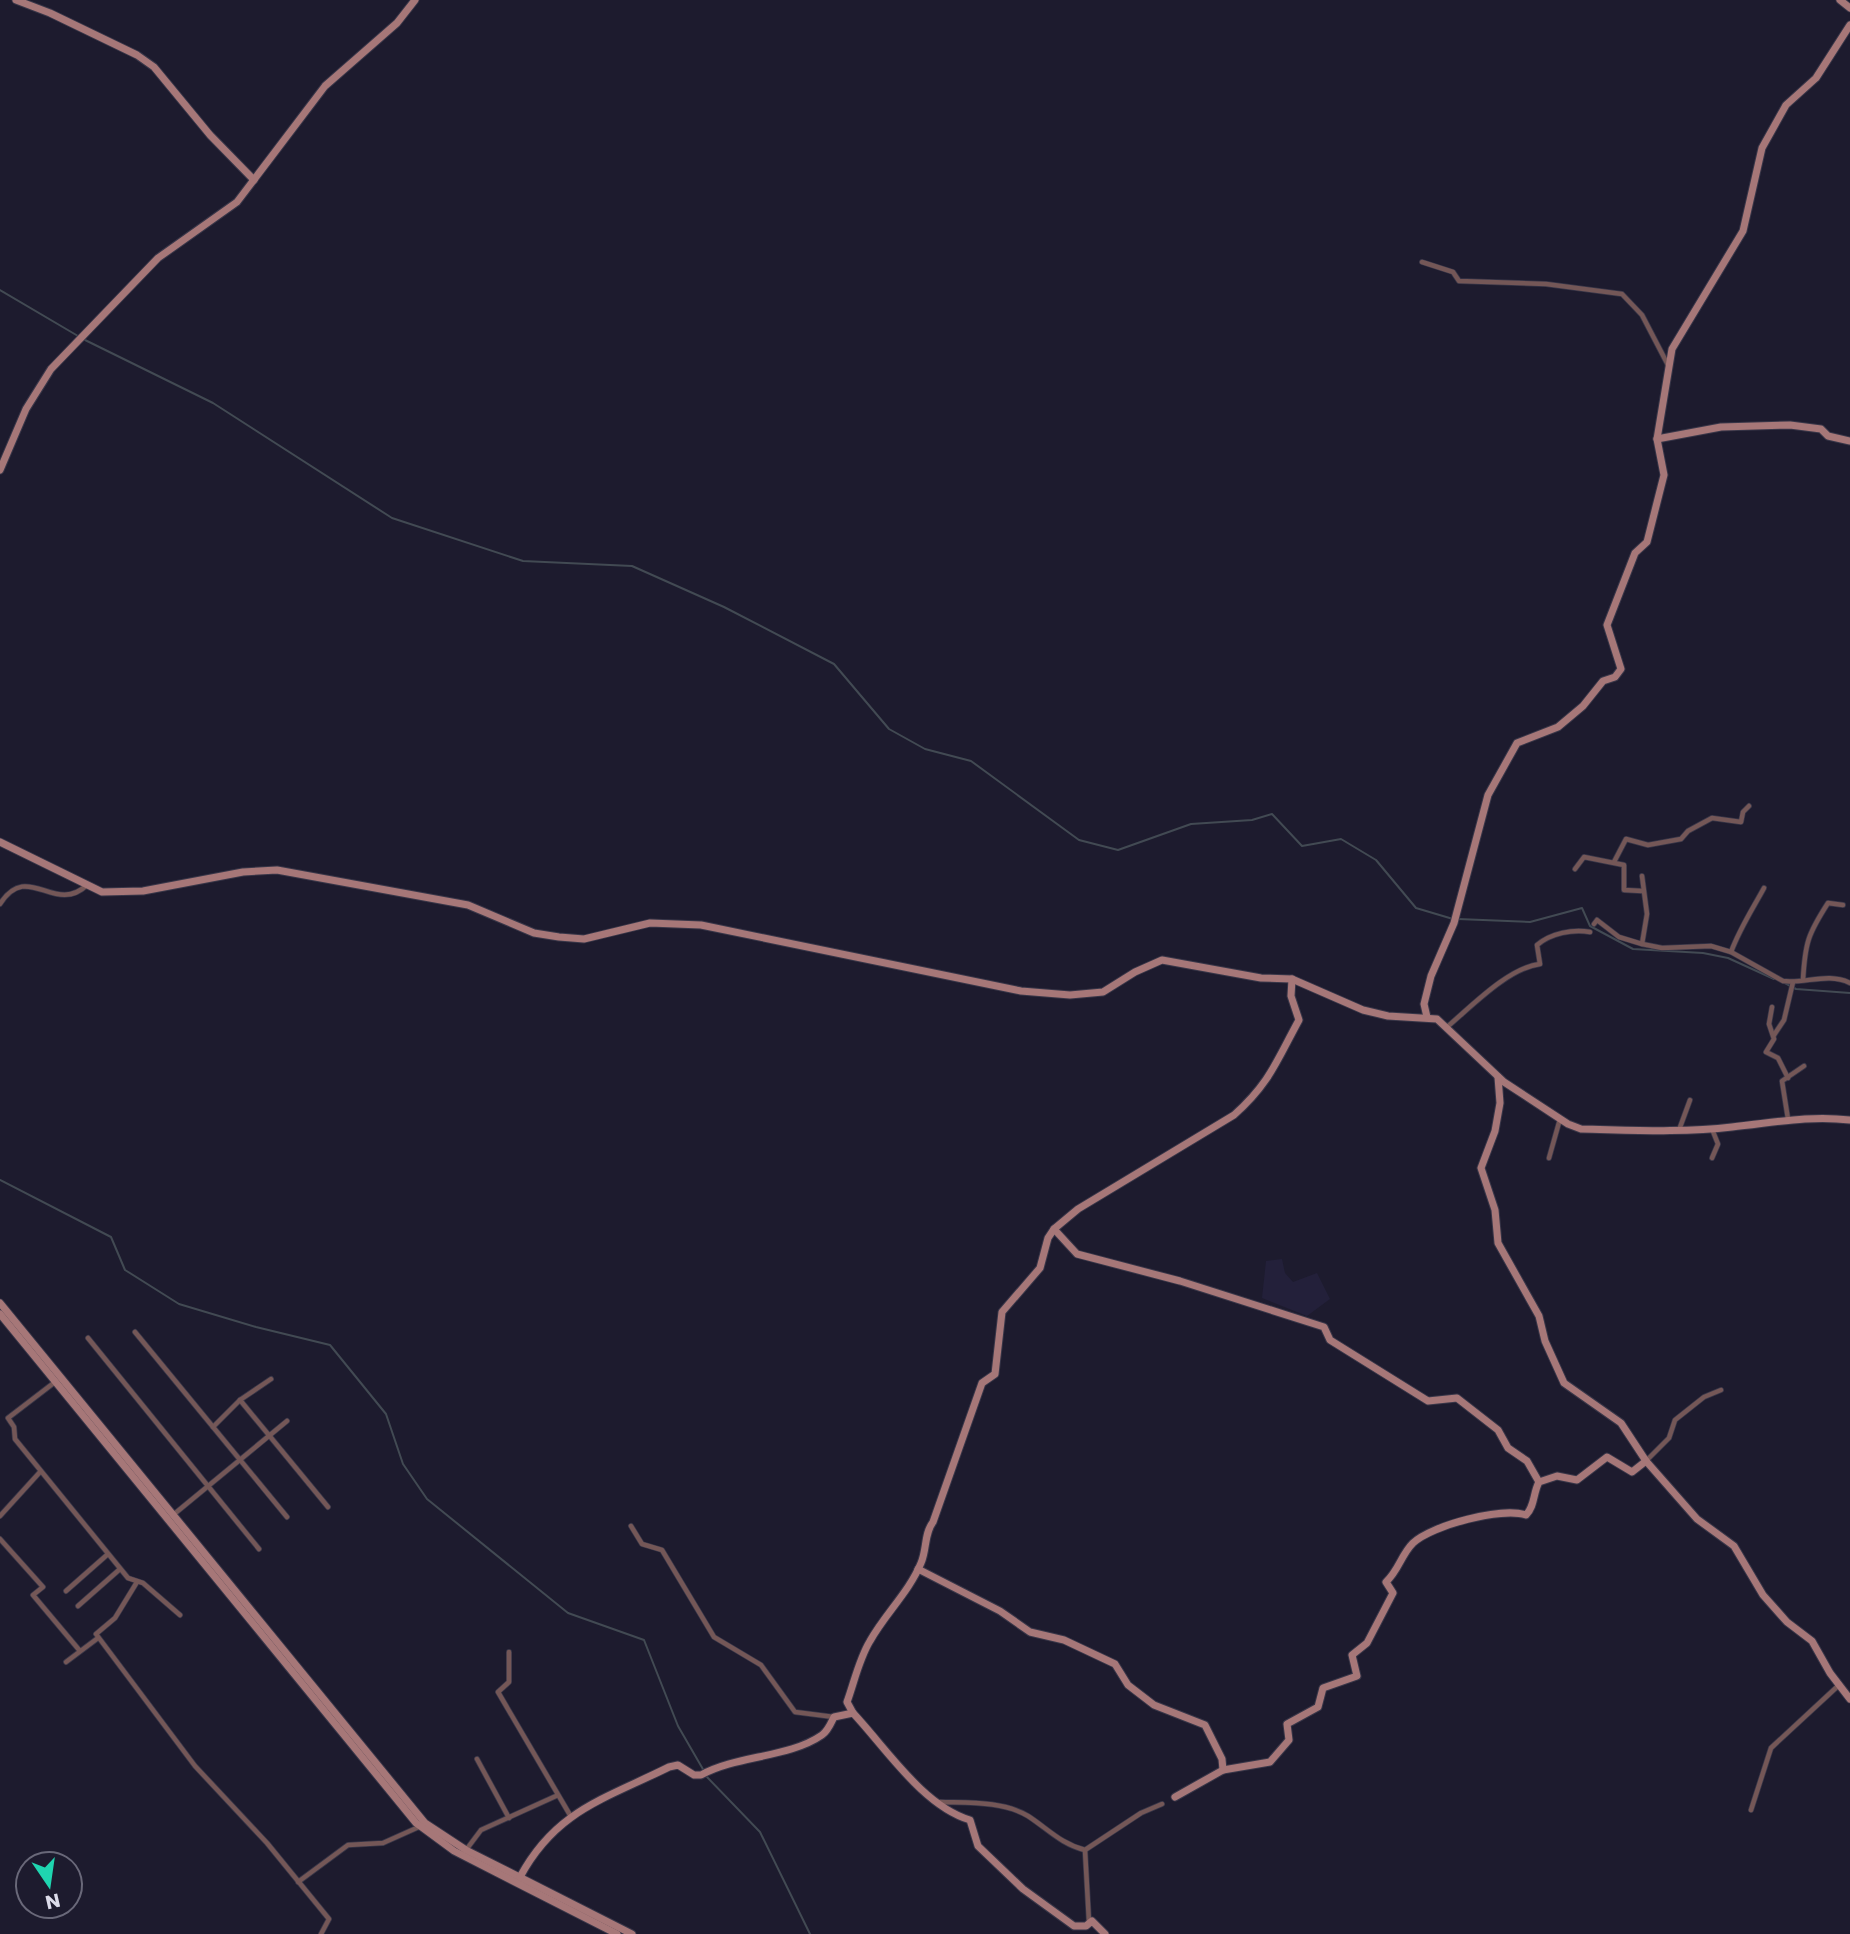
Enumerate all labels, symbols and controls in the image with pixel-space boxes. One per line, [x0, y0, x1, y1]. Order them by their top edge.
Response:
north arrow [14, 1850, 84, 1920]
text: N [43, 1886, 63, 1916]

